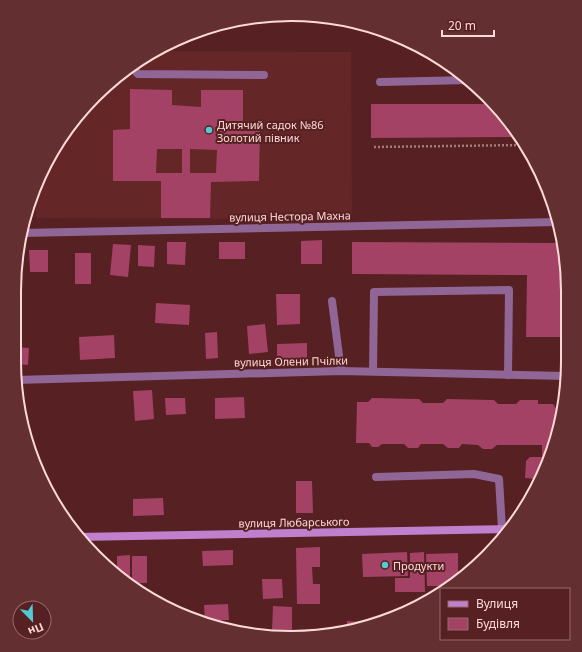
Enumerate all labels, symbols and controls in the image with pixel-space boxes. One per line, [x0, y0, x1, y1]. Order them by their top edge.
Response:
scale bar [442, 12, 494, 38]
text: 20 m [448, 17, 476, 34]
place label: Дитячий садок №86 Золотий півник [217, 117, 324, 145]
marker: Дитячий садок №86 Золотий півник [204, 125, 214, 135]
street label: вулиця Нестора Махна [229, 207, 351, 225]
street label: вулиця Олени Пчілки [234, 353, 348, 369]
street label: вулиця Любарського [238, 514, 350, 530]
place label: Продукти [393, 558, 444, 573]
marker: Продукти [380, 560, 390, 570]
legend [440, 588, 570, 640]
text: Вулиця [476, 595, 518, 612]
north arrow [12, 600, 52, 640]
text: Будівля [476, 615, 520, 632]
text: Пн [26, 620, 46, 640]

